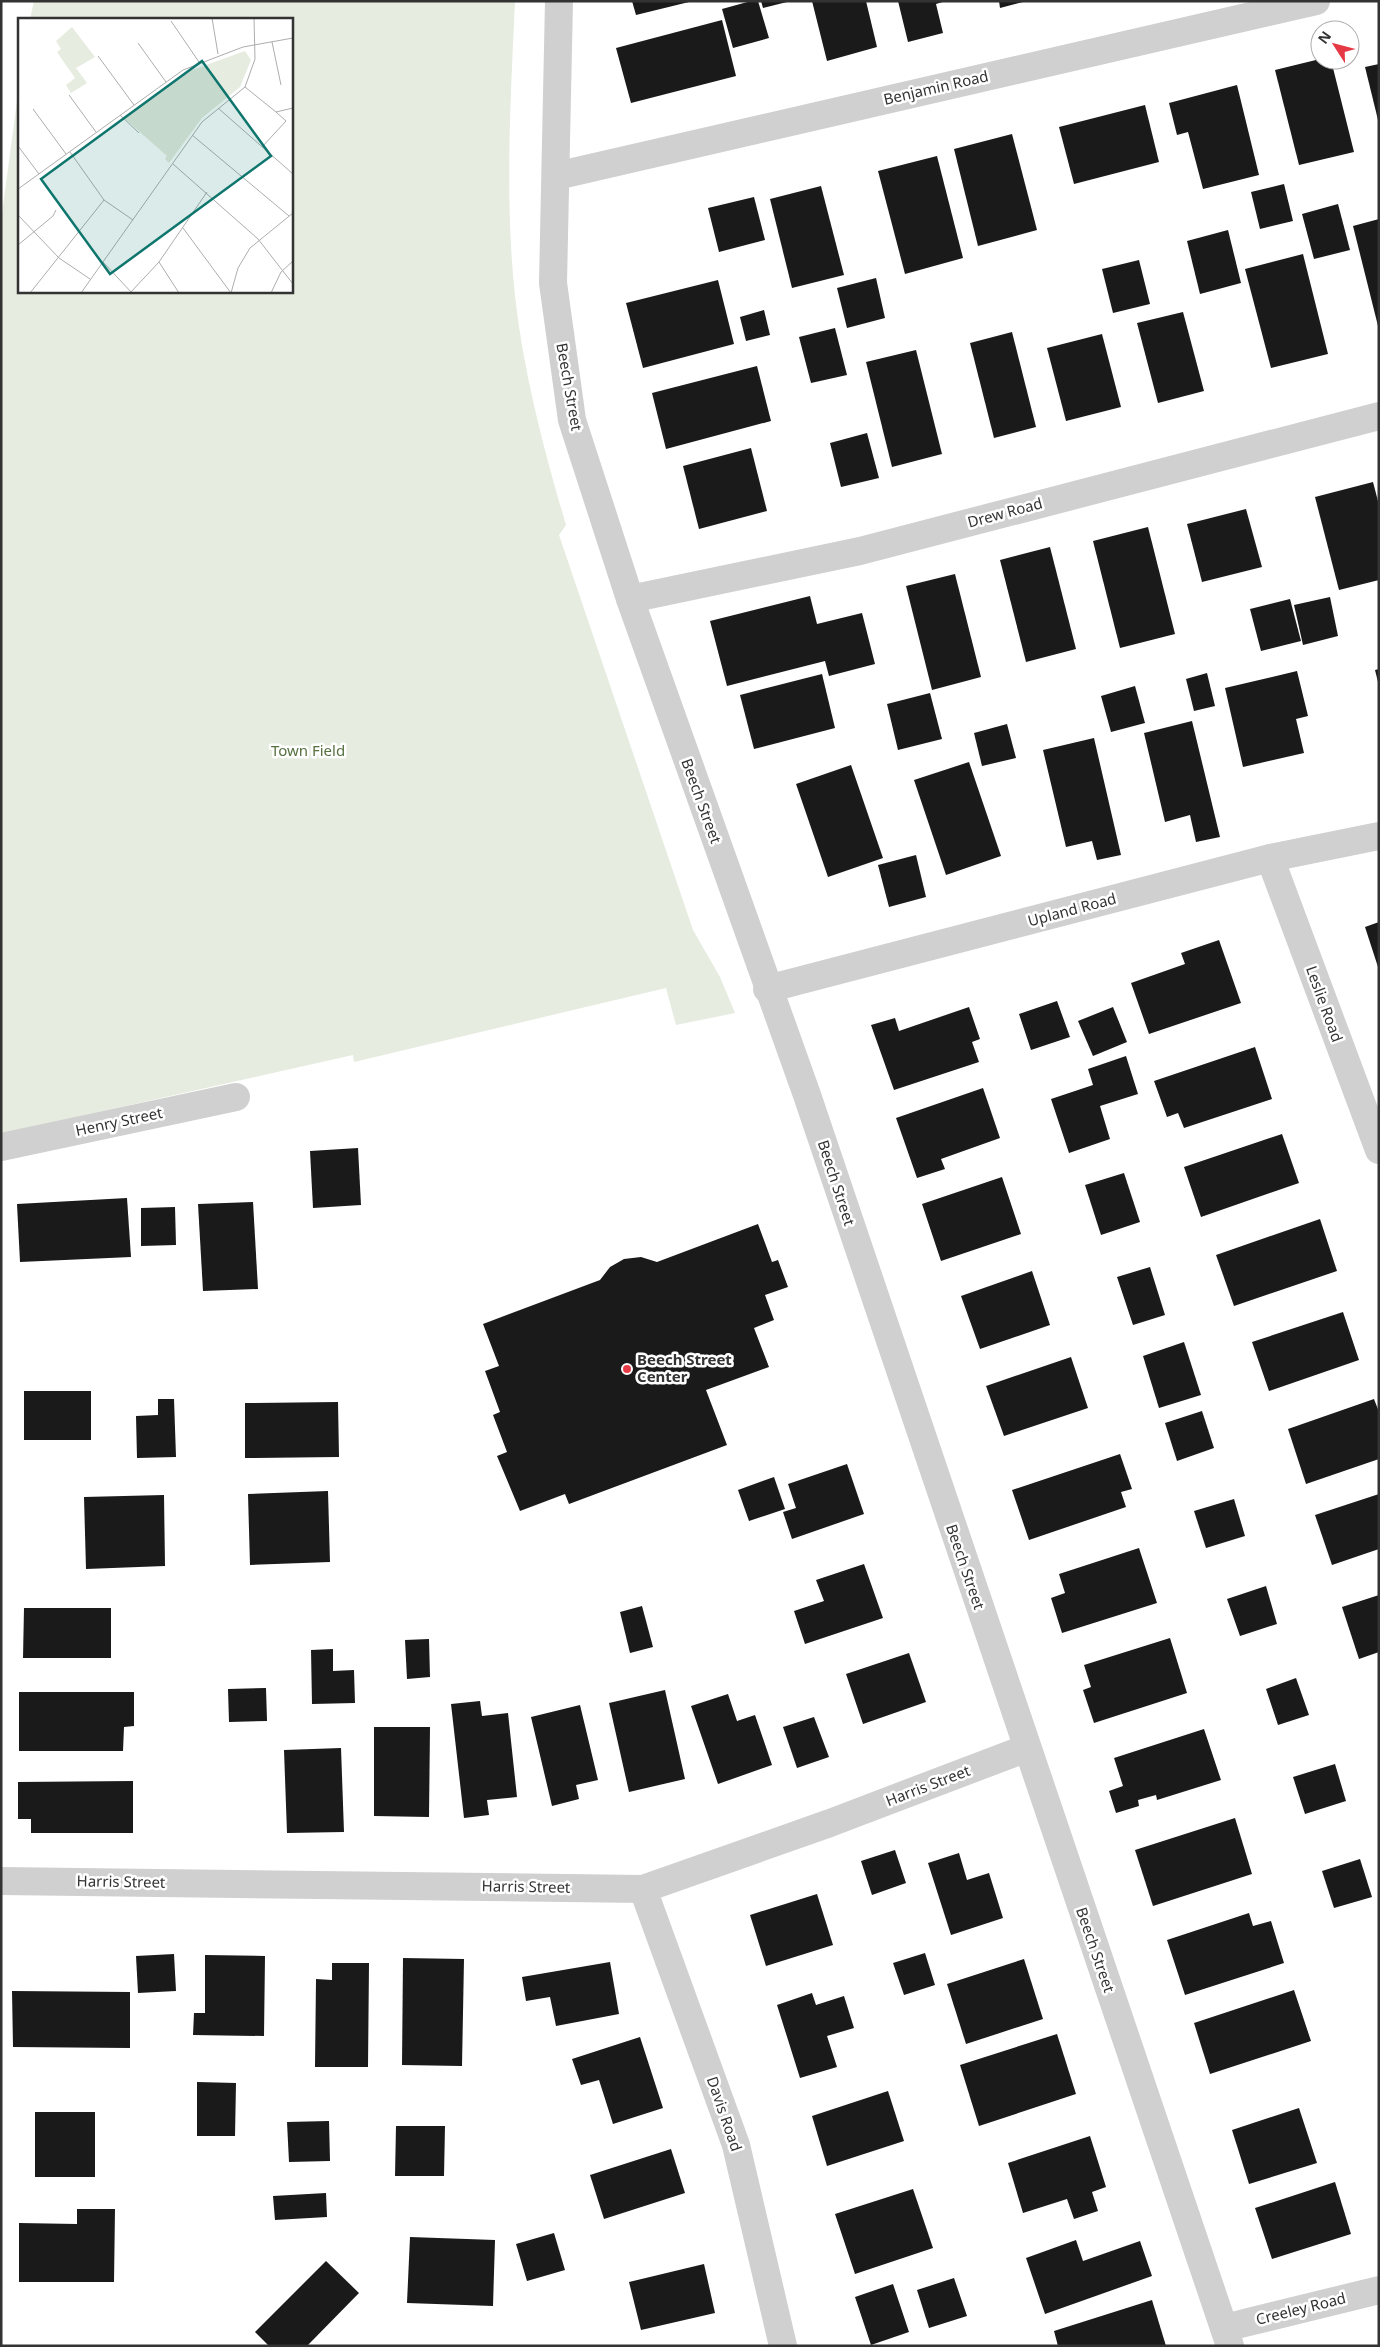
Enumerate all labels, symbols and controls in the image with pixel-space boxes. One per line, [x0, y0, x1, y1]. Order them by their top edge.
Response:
inset map [18, 18, 292, 292]
north arrow [1310, 20, 1360, 70]
text: N [1313, 27, 1335, 47]
street label: Benjamin Road [881, 65, 990, 109]
street label: Beech Street [552, 341, 588, 433]
street label: Drew Road [965, 492, 1044, 532]
park label: Town Field [271, 740, 345, 760]
street label: Beech Street [677, 755, 727, 846]
street label: Upland Road [1025, 888, 1118, 930]
street label: Leslie Road [1302, 963, 1348, 1045]
street label: Henry Street [73, 1102, 165, 1140]
street label: Beech Street [814, 1137, 860, 1229]
place label: Beech Street Center [637, 1349, 732, 1386]
marker: Beech Street Center [621, 1363, 633, 1375]
street label: Beech Street [942, 1521, 990, 1613]
street label: Harris Street [883, 1760, 973, 1810]
street label: Harris Street [76, 1870, 166, 1892]
street label: Harris Street [481, 1875, 571, 1897]
street label: Beech Street [1072, 1904, 1120, 1996]
street label: Davis Road [703, 2074, 747, 2154]
street label: Creeley Road [1254, 2287, 1348, 2329]

